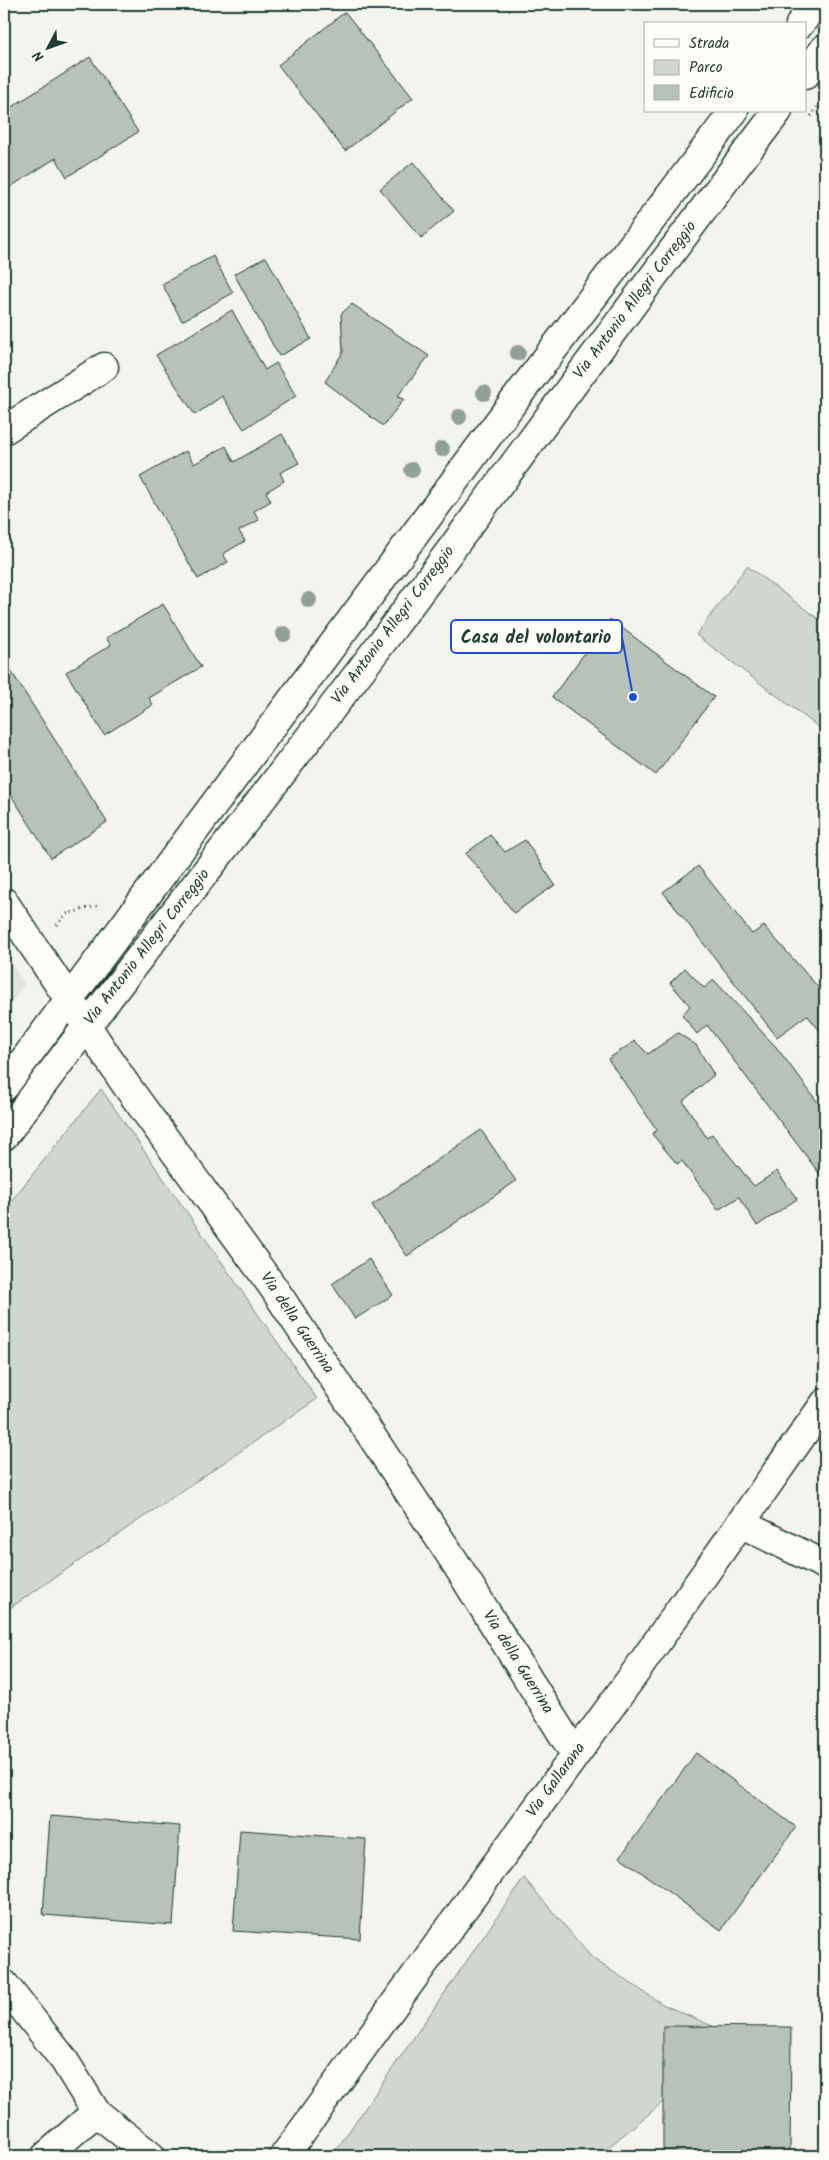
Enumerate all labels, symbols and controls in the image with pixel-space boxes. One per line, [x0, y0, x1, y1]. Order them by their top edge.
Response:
north arrow [22, 22, 72, 72]
legend [644, 22, 806, 112]
text: Strada [689, 32, 729, 56]
text: N [28, 45, 50, 66]
text: Parco [689, 56, 723, 80]
text: Edificio [689, 82, 734, 106]
street label: Via Antonio Allegri Correggio [567, 216, 703, 384]
street label: Via Antonio Allegri Correggio [325, 541, 461, 709]
callout: Casa del volontario [451, 620, 622, 653]
text: Casa del volontario [461, 624, 611, 653]
street label: Via Antonio Allegri Correggio [78, 863, 216, 1031]
street label: Via della Guerrina [254, 1267, 340, 1379]
street label: Via della Guerrina [476, 1605, 560, 1719]
street label: Via Gallarana [520, 1737, 592, 1823]

